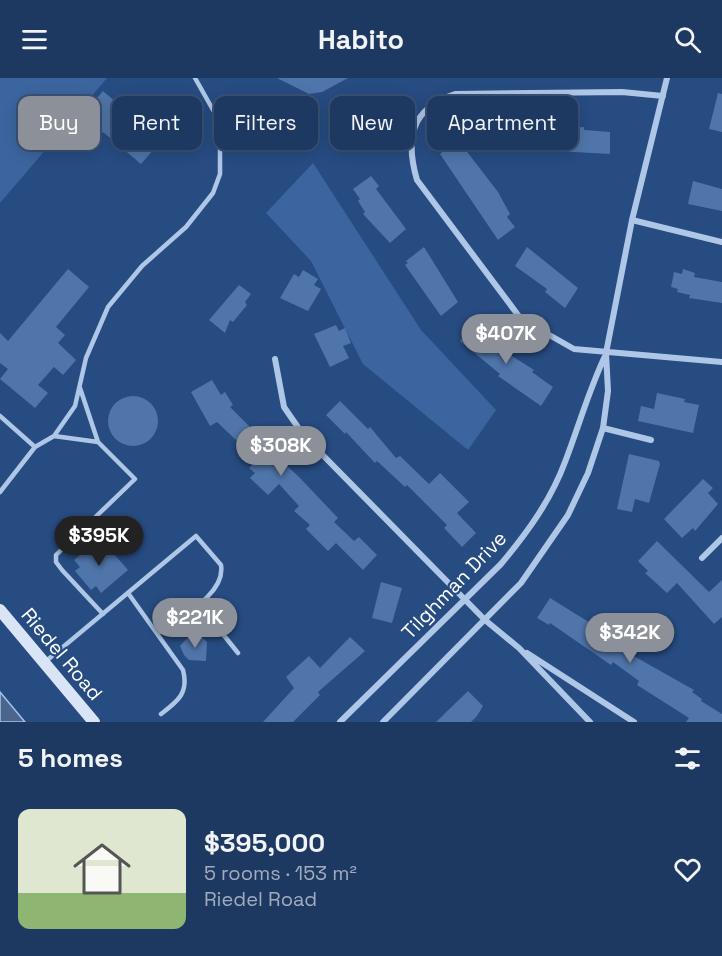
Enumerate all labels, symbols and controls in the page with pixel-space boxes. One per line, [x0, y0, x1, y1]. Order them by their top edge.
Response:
text: Habito [318, 22, 404, 57]
icon: menu [18, 23, 51, 56]
icon: search [671, 23, 704, 56]
chip: Buy [18, 96, 100, 150]
chip: Rent [112, 96, 202, 150]
chip: Filters [214, 96, 318, 150]
chip: New [330, 96, 415, 150]
chip: Apartment [427, 96, 578, 150]
pin: $407K [464, 314, 548, 365]
text: $407K [476, 320, 537, 346]
pin: $308K [239, 426, 323, 477]
text: $308K [250, 432, 312, 458]
pin: $395K [57, 516, 141, 567]
text: $395K [68, 522, 130, 548]
street label: Tilghman Drive [396, 525, 512, 645]
pin: $221K [153, 598, 237, 649]
street label: Riedel Road [16, 602, 108, 706]
text: $221K [166, 604, 224, 630]
pin: $342K [588, 613, 672, 664]
text: $342K [599, 619, 661, 645]
text: 5 homes [18, 741, 123, 775]
icon: filters [671, 742, 704, 775]
text: $395,000 [204, 826, 325, 860]
icon: home [66, 833, 138, 905]
icon: heart [671, 853, 704, 886]
text: 5 rooms · 153 m² [204, 860, 357, 886]
text: Riedel Road [204, 886, 317, 912]

